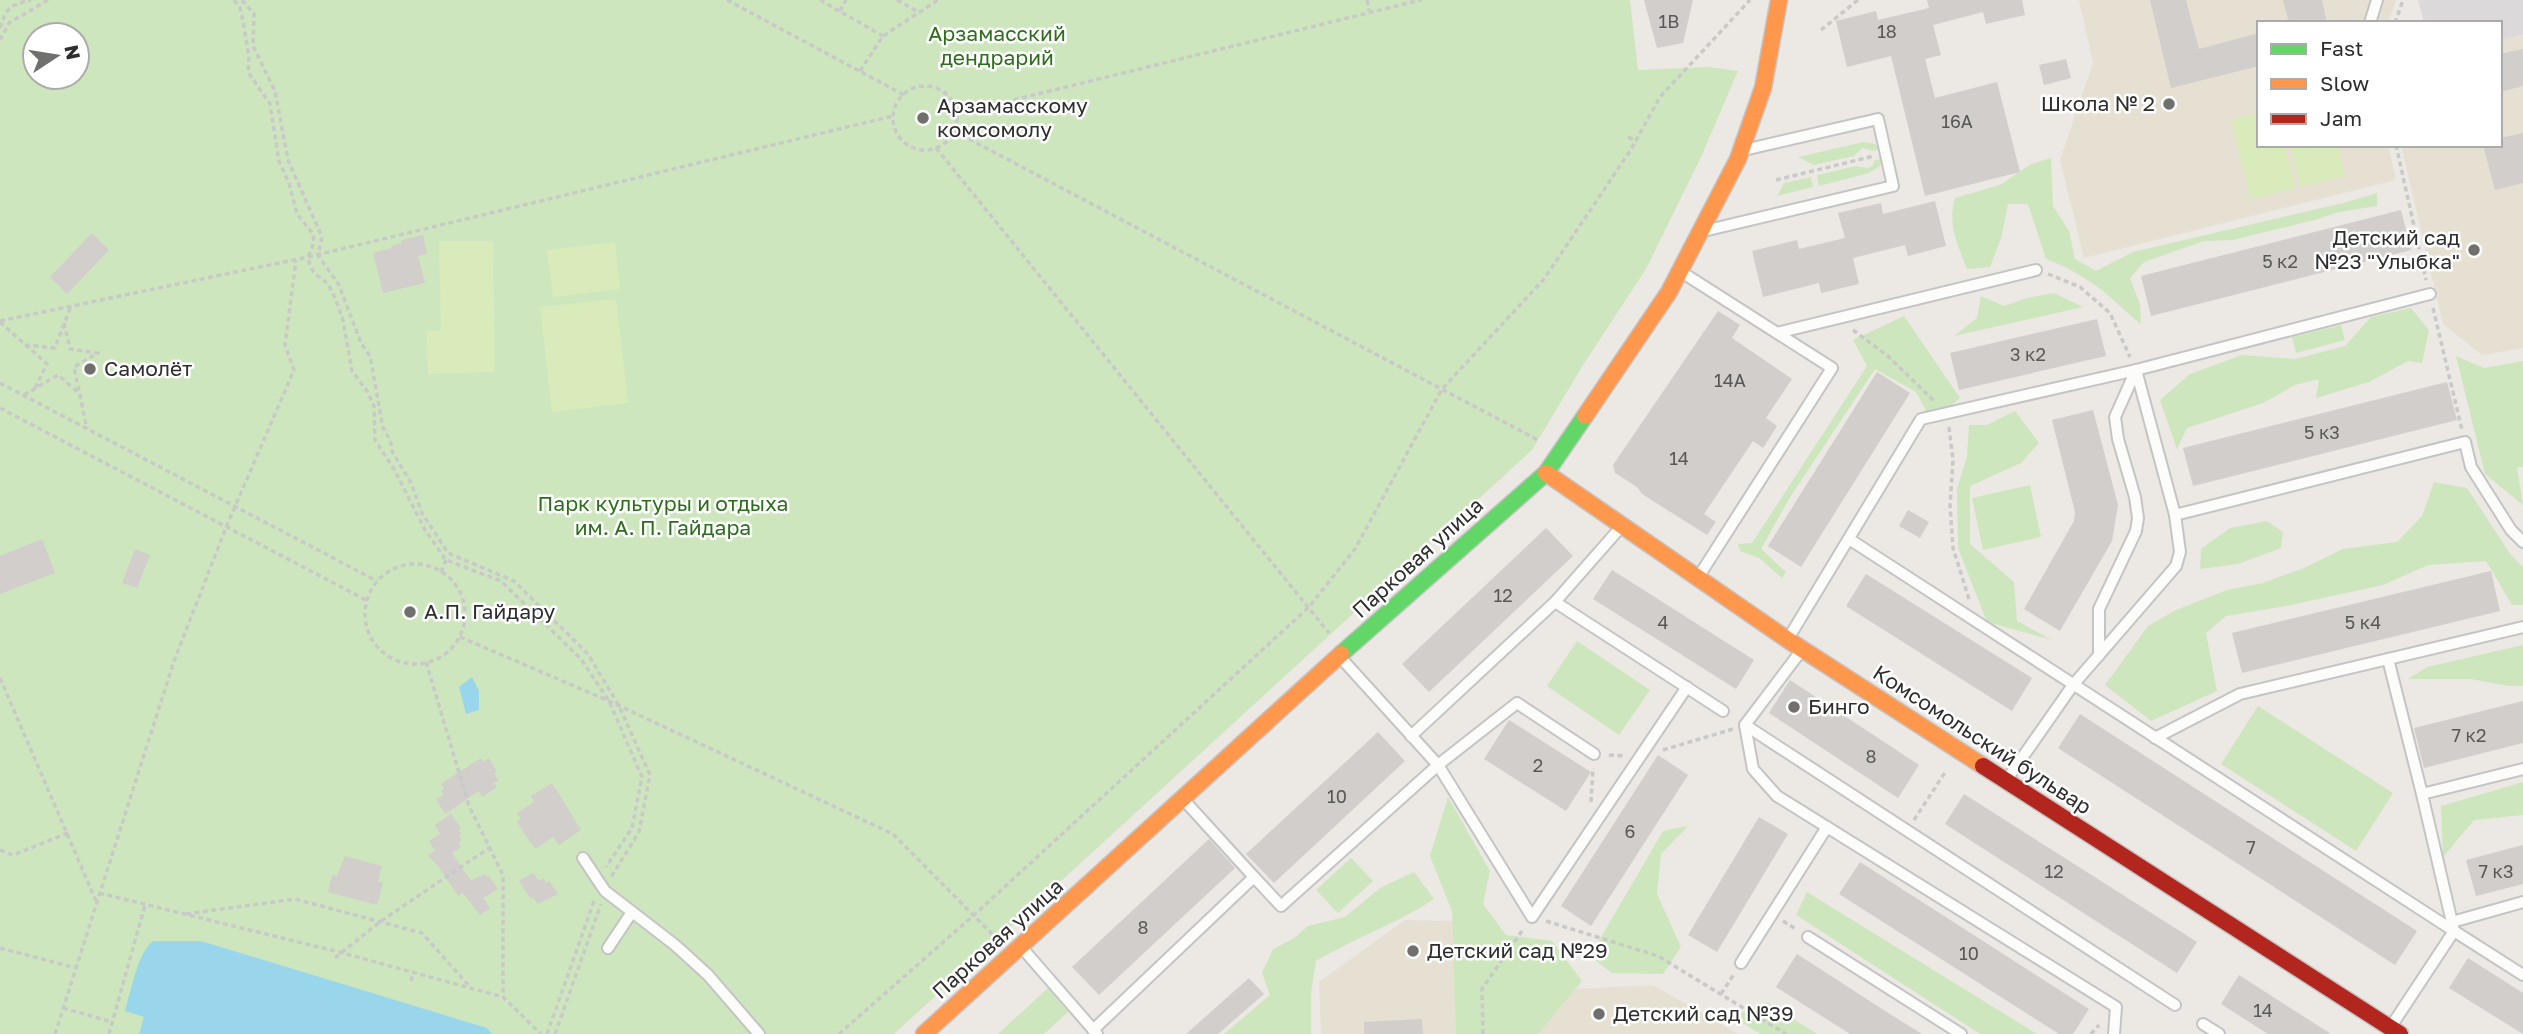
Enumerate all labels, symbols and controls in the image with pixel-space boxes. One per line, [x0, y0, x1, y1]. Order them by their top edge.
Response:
house number: 1В [1659, 10, 1679, 32]
park label: Арзамасский дендрарий [928, 20, 1066, 70]
house number: 18 [1877, 20, 1897, 42]
north arrow [21, 21, 91, 91]
legend [2257, 21, 2502, 147]
text: Fast [2320, 35, 2363, 61]
text: N [60, 43, 86, 62]
text: Slow [2320, 70, 2369, 96]
place label: Школа № 2 [2041, 90, 2155, 116]
place label: Арзамасскому комсомолу [937, 92, 1088, 142]
marker: Школа № 2 [2161, 96, 2177, 112]
text: Jam [2320, 105, 2362, 131]
marker: Арзамасскому комсомолу [915, 110, 931, 126]
house number: 16А [1941, 110, 1973, 132]
place label: Детский сад №23 "Улыбка" [2314, 224, 2460, 274]
marker: Детский сад №23 "Улыбка" [2466, 242, 2482, 258]
house number: 5 к2 [2262, 250, 2298, 272]
house number: 3 к2 [2010, 343, 2046, 365]
place label: Самолёт [104, 355, 192, 381]
marker: Самолёт [82, 361, 98, 377]
house number: 14А [1714, 369, 1746, 391]
house number: 5 к3 [2304, 421, 2340, 443]
house number: 14 [1669, 447, 1689, 469]
park label: Парк культуры и отдыха им. А. П. Гайдара [538, 490, 788, 540]
street label: Парковая улица [1346, 492, 1488, 623]
house number: 12 [1493, 584, 1513, 606]
place label: А.П. Гайдару [424, 598, 555, 624]
marker: А.П. Гайдару [402, 604, 418, 620]
house number: 4 [1658, 611, 1669, 633]
house number: 5 к4 [2345, 611, 2381, 633]
street label: Комсомольский бульвар [1869, 659, 2096, 819]
place label: Бинго [1808, 693, 1870, 719]
marker: Бинго [1786, 699, 1802, 715]
house number: 7 к2 [2452, 724, 2486, 746]
house number: 8 [1866, 745, 1876, 767]
house number: 2 [1533, 754, 1543, 776]
house number: 10 [1327, 785, 1347, 807]
house number: 6 [1625, 820, 1635, 842]
house number: 7 [2246, 836, 2256, 858]
house number: 12 [2044, 860, 2064, 882]
house number: 7 к3 [2479, 860, 2513, 882]
street label: Парковая улица [926, 873, 1068, 1004]
house number: 8 [1138, 916, 1148, 938]
place label: Детский сад №29 [1427, 937, 1608, 963]
house number: 10 [1959, 942, 1979, 964]
marker: Детский сад №29 [1405, 943, 1421, 959]
house number: 14 [2253, 999, 2273, 1021]
place label: Детский сад №39 [1613, 1000, 1794, 1026]
marker: Детский сад №39 [1591, 1006, 1607, 1022]

